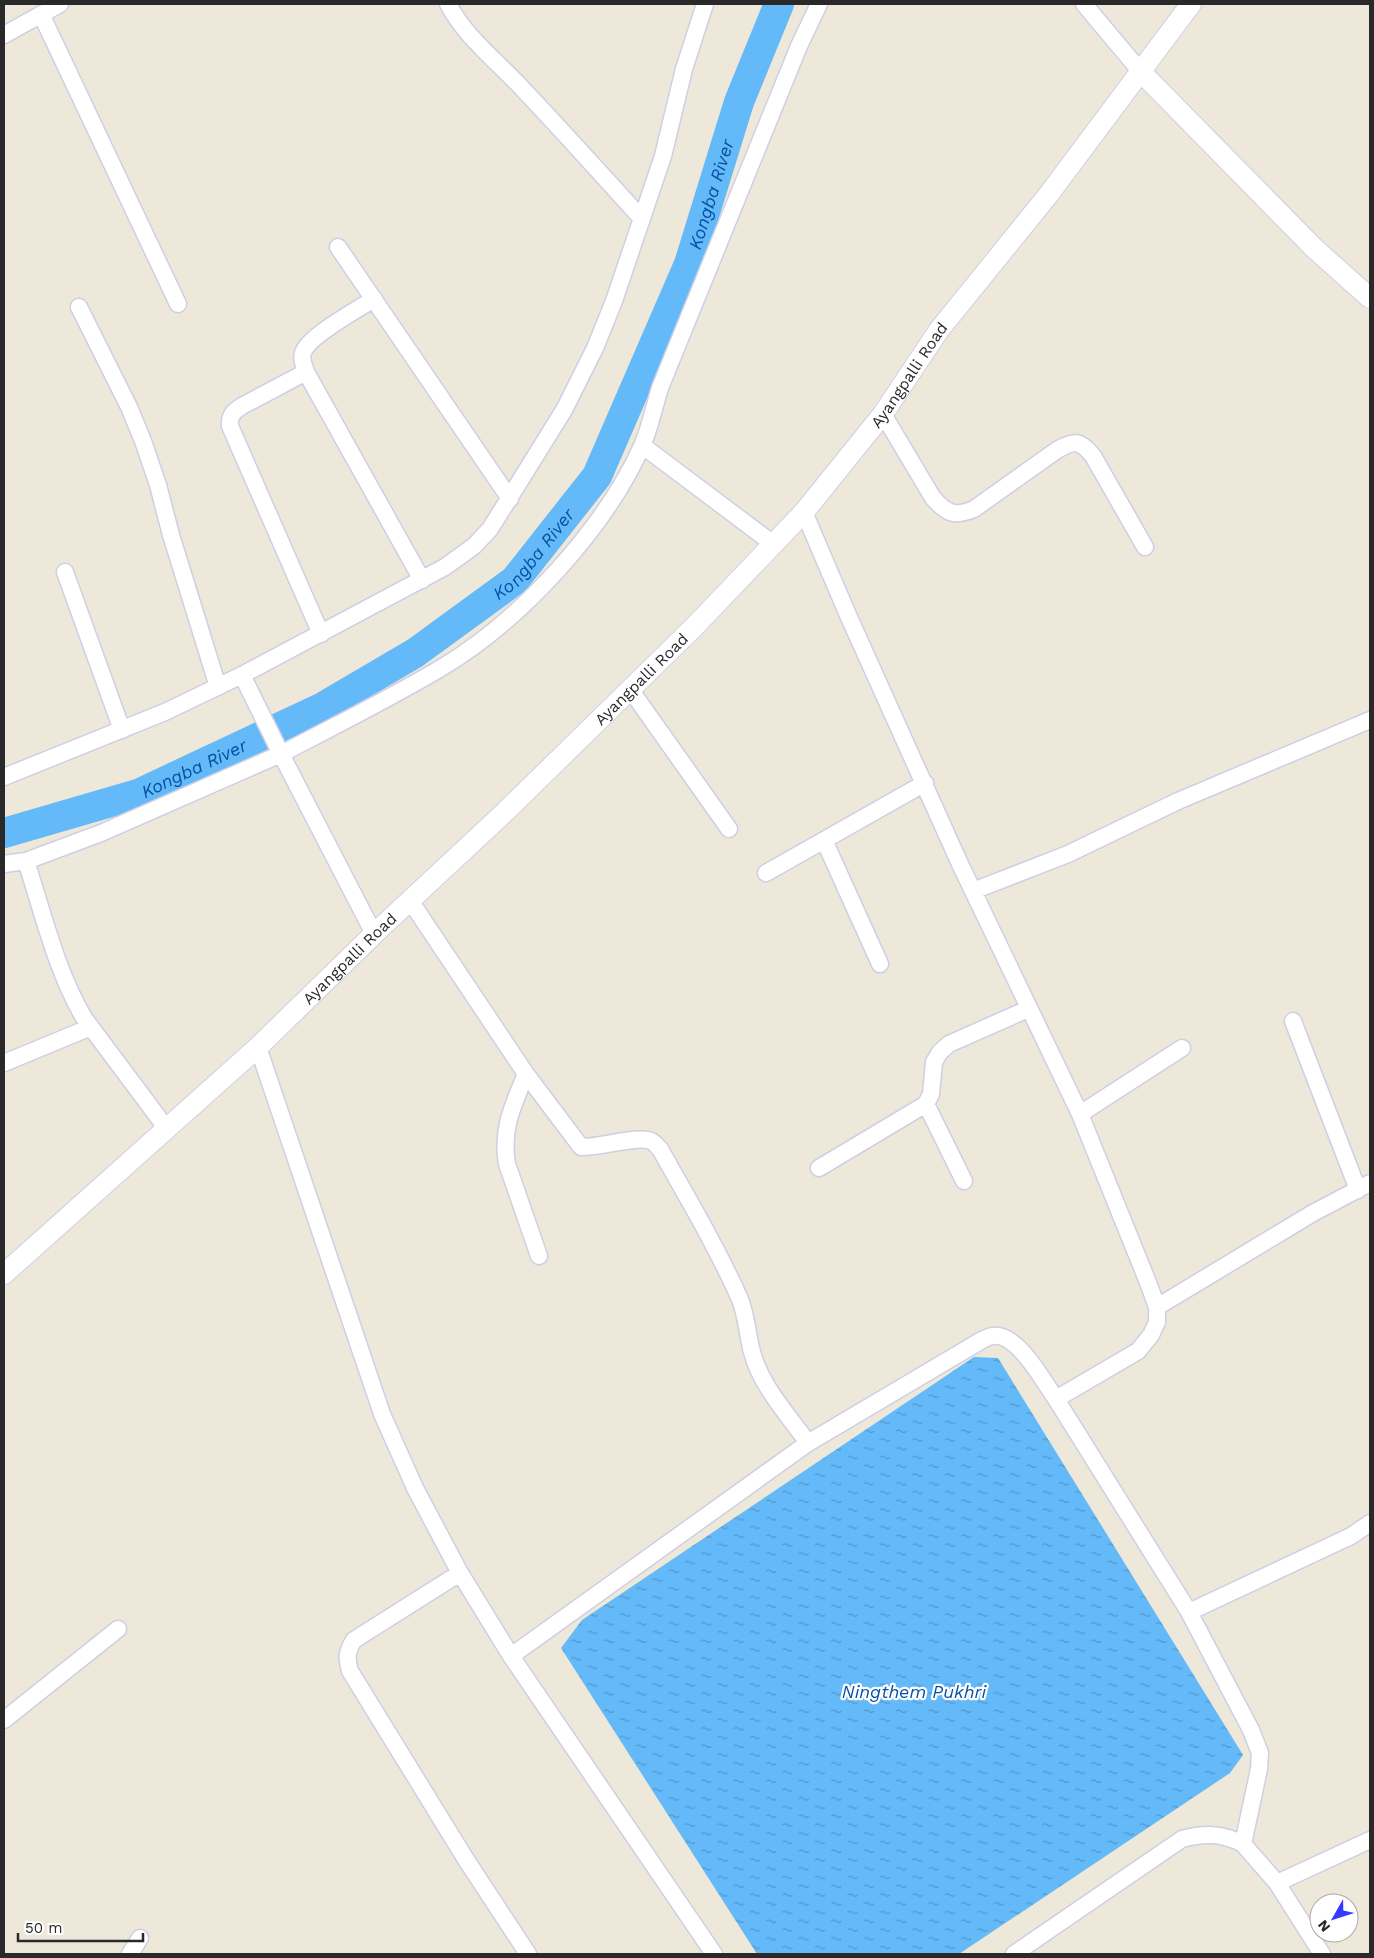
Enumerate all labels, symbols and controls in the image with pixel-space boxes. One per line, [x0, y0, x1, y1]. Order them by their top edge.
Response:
water label: Kongba River [684, 136, 738, 252]
street label: Ayangpalli Road [866, 318, 951, 431]
water label: Kongba River [488, 503, 579, 604]
street label: Ayangpalli Road [590, 629, 692, 729]
water label: Kongba River [137, 734, 251, 802]
street label: Ayangpalli Road [299, 909, 400, 1008]
water label: Ningthem Pukhri [842, 1681, 988, 1702]
north arrow [1309, 1893, 1359, 1943]
scale bar [18, 1910, 142, 1942]
text: N [1314, 1917, 1333, 1935]
text: 50 m [25, 1919, 62, 1937]

